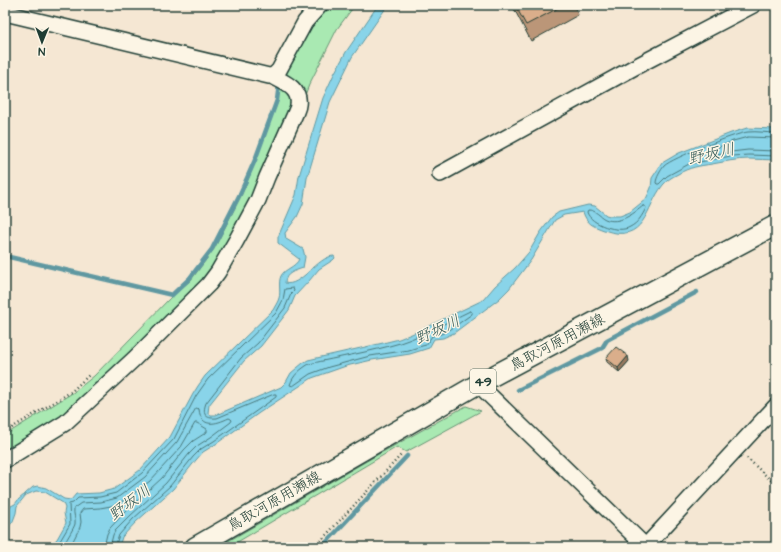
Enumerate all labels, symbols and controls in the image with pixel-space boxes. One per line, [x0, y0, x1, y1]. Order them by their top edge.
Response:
north arrow [22, 22, 62, 62]
text: N [38, 44, 45, 59]
water label: 野坂川 [685, 138, 737, 170]
street label: 鳥取河原用瀬線 [506, 309, 609, 376]
water label: 野坂川 [411, 310, 464, 350]
road number: 49 [470, 369, 496, 393]
street label: 鳥取河原用瀬線 [224, 466, 325, 537]
water label: 野坂川 [104, 480, 155, 526]

